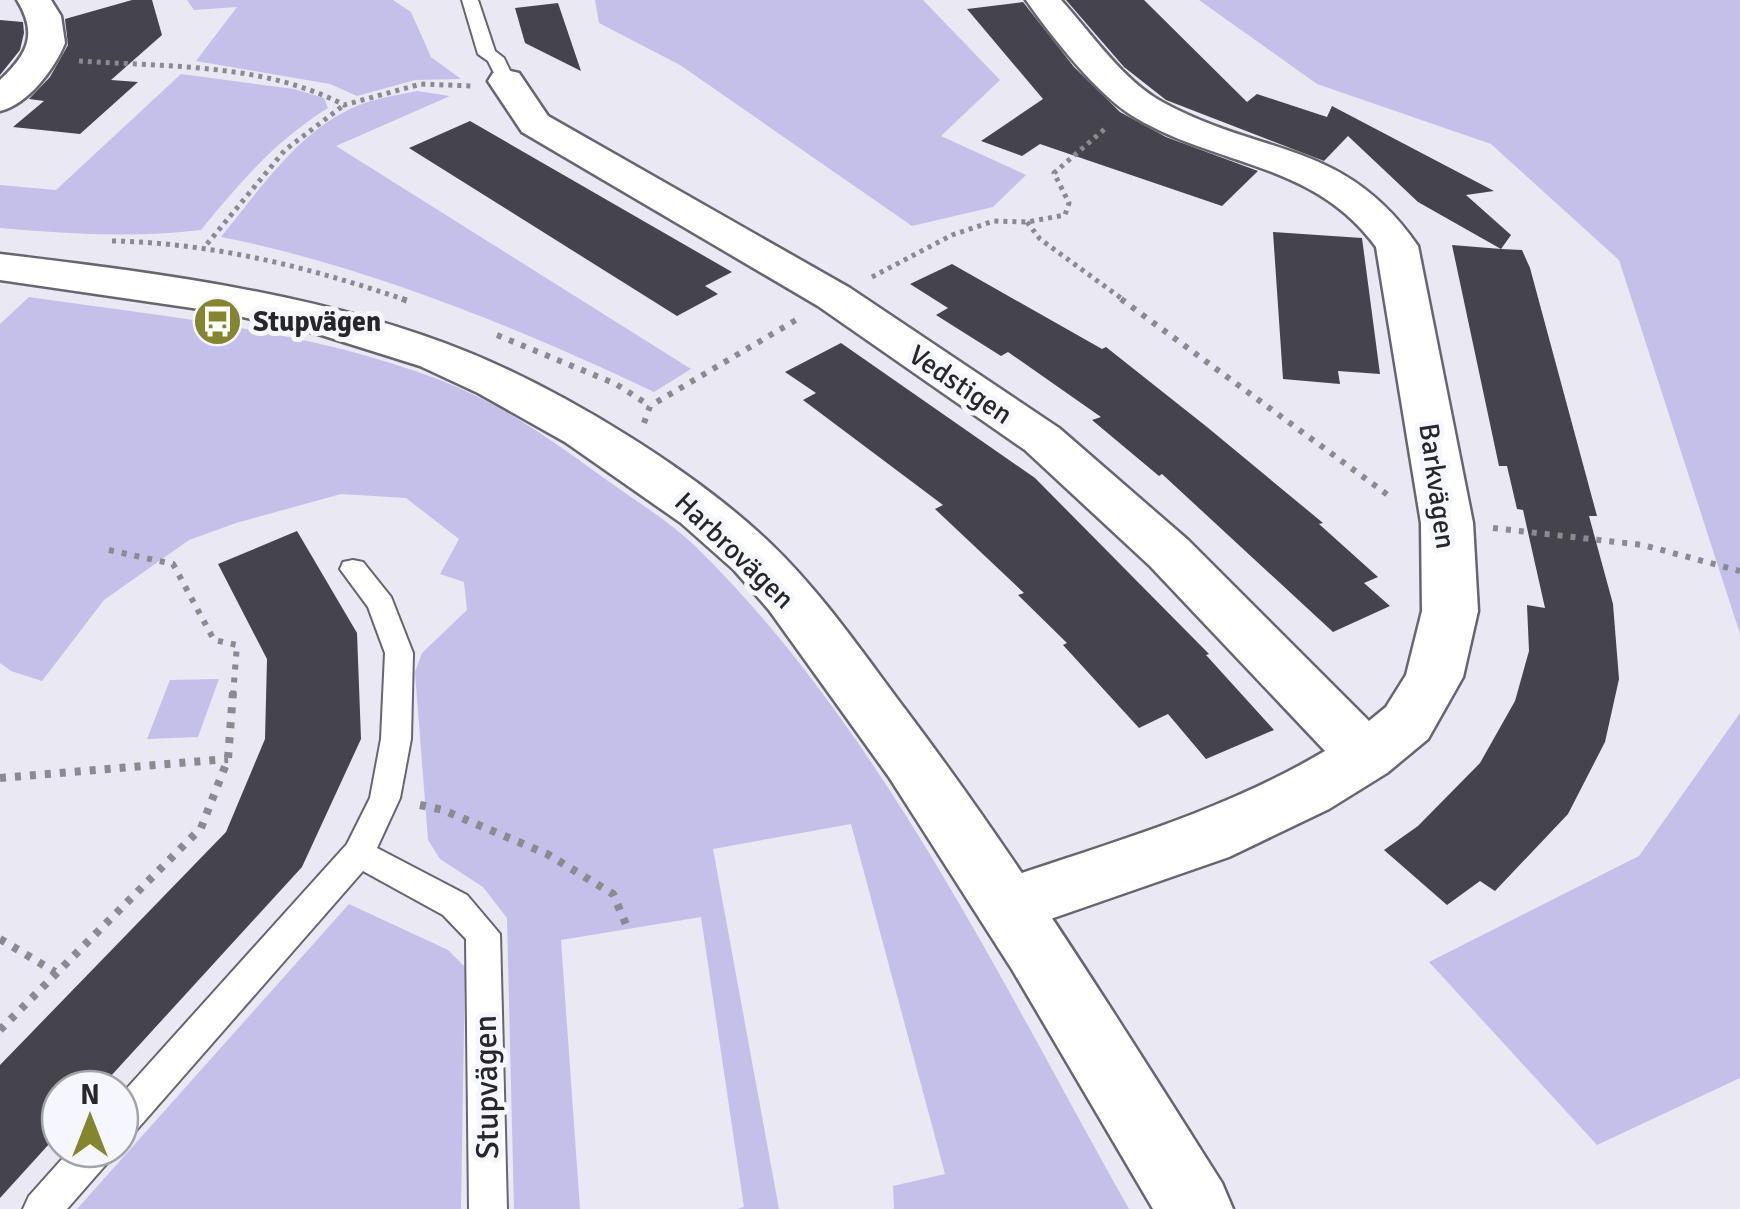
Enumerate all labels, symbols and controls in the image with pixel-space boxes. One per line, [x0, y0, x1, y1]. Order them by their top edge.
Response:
bus stop icon: Stupvägen [192, 295, 244, 347]
place label: Stupvägen [253, 305, 381, 339]
street label: Vedstigen [902, 338, 1019, 432]
street label: Barkvägen [1411, 421, 1463, 551]
street label: Harbrovägen [667, 485, 801, 616]
street label: Stupvägen [466, 1015, 507, 1159]
north arrow [40, 1069, 140, 1169]
text: N [80, 1078, 100, 1112]

